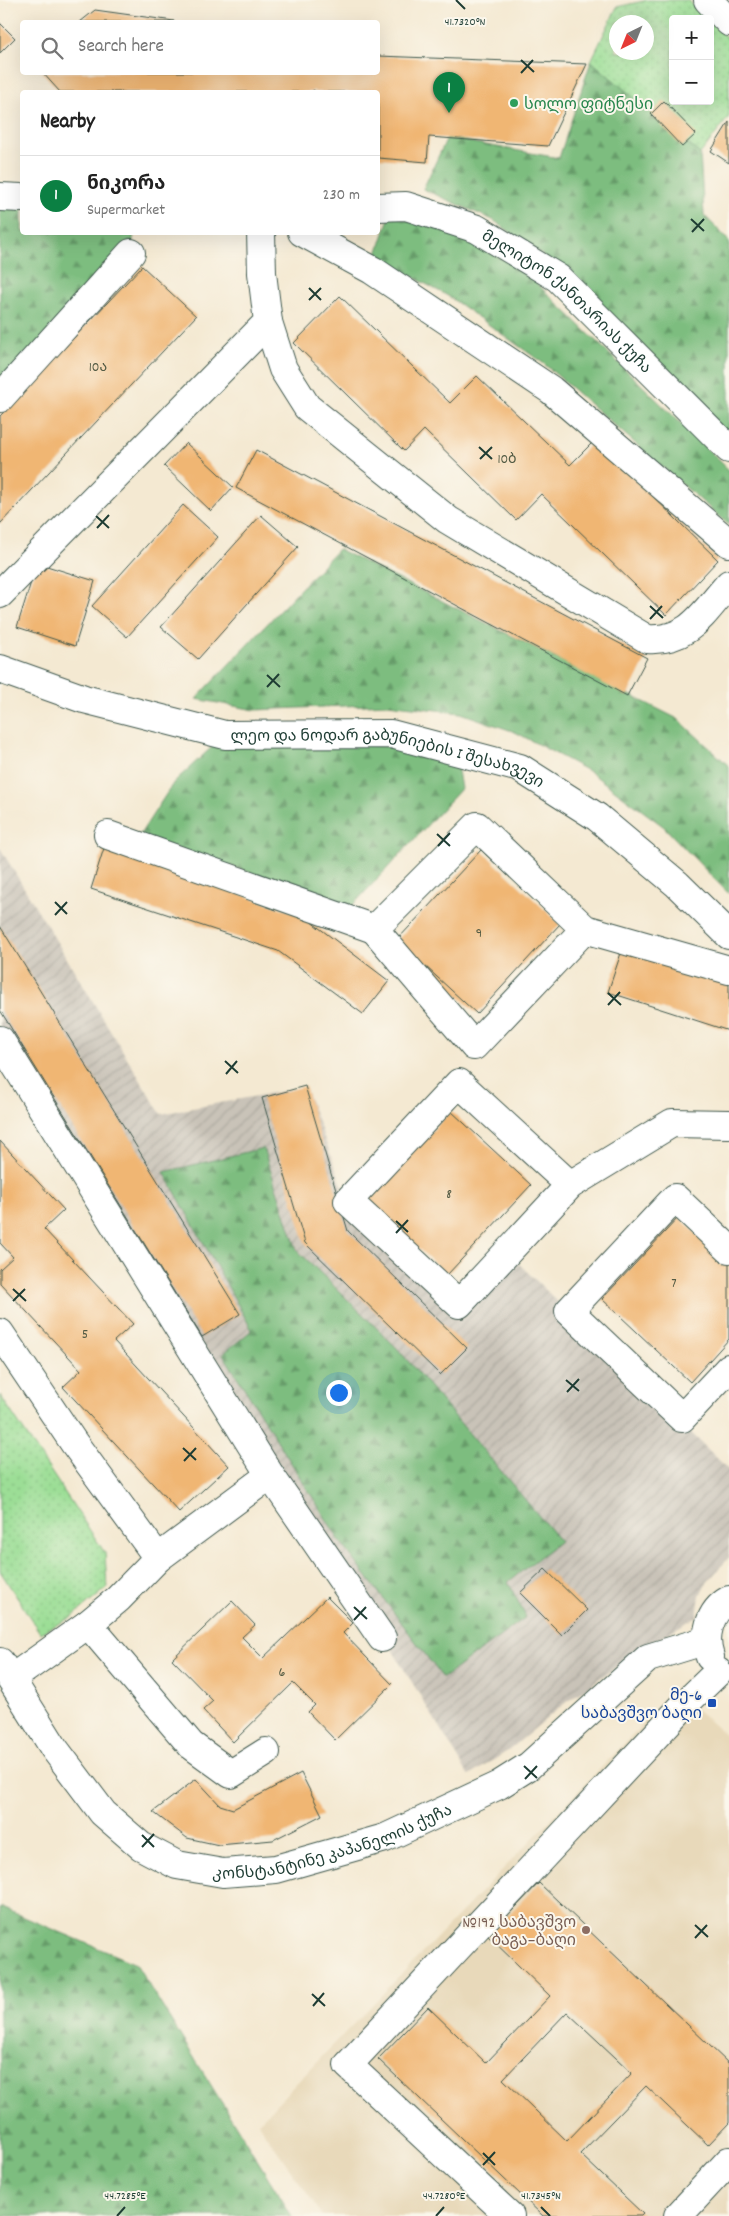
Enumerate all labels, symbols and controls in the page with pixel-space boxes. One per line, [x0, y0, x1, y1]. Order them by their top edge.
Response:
text: 41.7320°N [444, 14, 486, 31]
north arrow [609, 15, 654, 60]
map controls [669, 15, 714, 105]
button: + [669, 15, 714, 60]
search box [20, 20, 380, 75]
icon: search [38, 34, 66, 62]
text: Search here [78, 34, 164, 61]
button: − [669, 60, 714, 105]
pin: 1 [433, 72, 465, 113]
place label: სოლო ფიტნესი [524, 94, 653, 117]
marker: სოლო ფიტნესი [508, 97, 520, 109]
text: Nearby [40, 108, 95, 138]
text: ნიკორა [87, 172, 165, 199]
text: 1 [54, 184, 58, 207]
text: 230 m [323, 184, 360, 207]
text: Supermarket [87, 199, 165, 222]
street label: მელიტონ ქანთარიას ქუჩა [477, 226, 656, 380]
house number: 10ა [89, 358, 107, 378]
house number: 10ბ [497, 450, 517, 470]
street label: ლეო და ნოდარ გაბუნიების I შესახვევი [230, 725, 548, 795]
house number: 9 [476, 924, 482, 944]
house number: 8 [446, 1185, 452, 1205]
house number: 7 [671, 1274, 677, 1294]
house number: 5 [82, 1325, 88, 1345]
your location [326, 1380, 352, 1406]
house number: 6 [279, 1663, 286, 1683]
place label: მე-6 საბავშვო ბაღი [581, 1685, 702, 1726]
marker: მე-6 საბავშვო ბაღი [706, 1697, 718, 1709]
street label: კონსტანტინე კაპანელის ქუჩა [211, 1799, 456, 1887]
place label: №192 საბავშვო ბაგა–ბაღი [461, 1912, 576, 1953]
marker: №192 საბავშვო ბაგა–ბაღი [580, 1924, 592, 1936]
text: 44.7285°E [104, 2188, 146, 2205]
text: 44.7280°E [423, 2188, 466, 2205]
text: 41.7345°N [521, 2188, 561, 2205]

